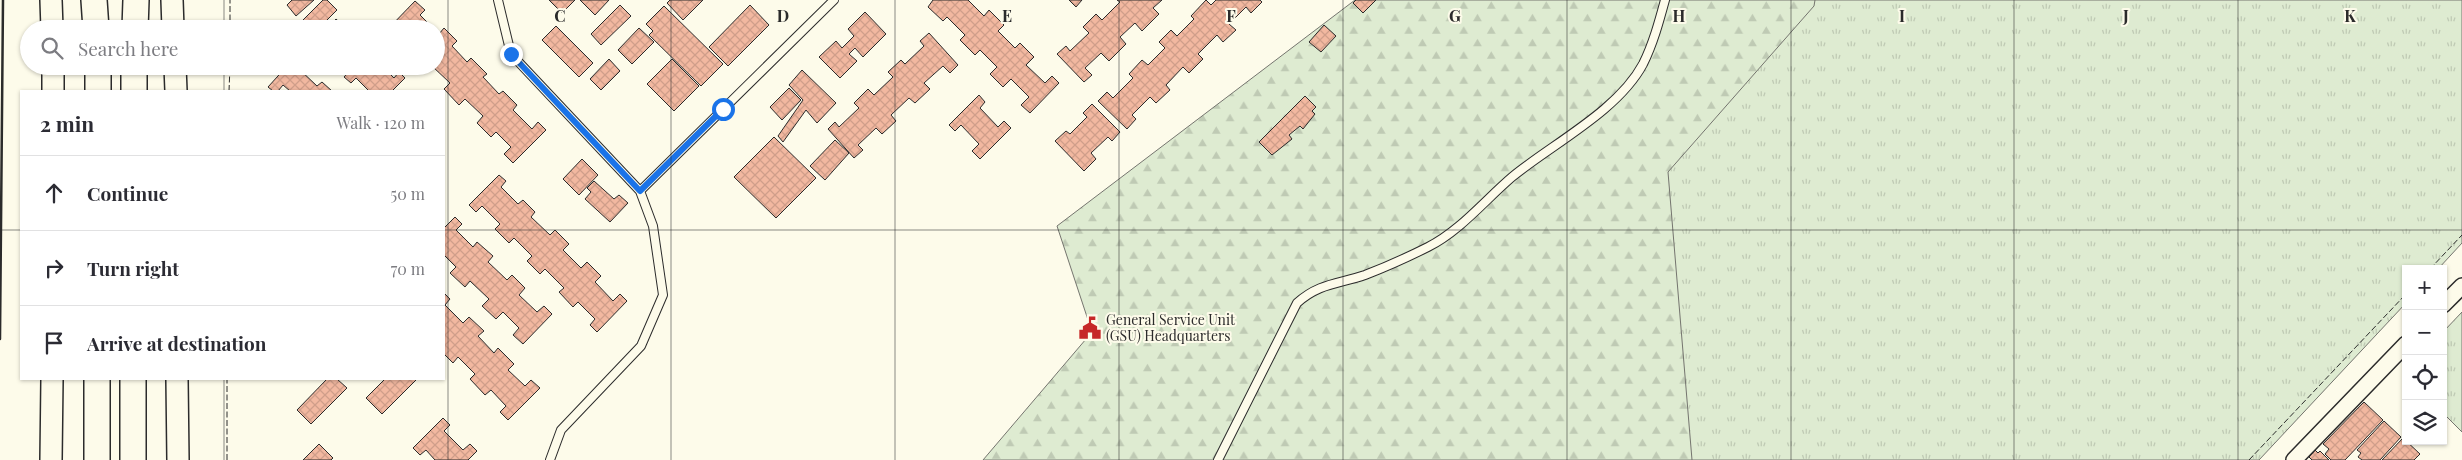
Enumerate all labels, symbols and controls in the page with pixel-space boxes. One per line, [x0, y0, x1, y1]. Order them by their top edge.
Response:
text: C [554, 5, 566, 26]
text: D [777, 5, 789, 26]
text: E [1002, 5, 1012, 26]
text: F [1226, 5, 1236, 26]
text: G [1449, 5, 1461, 26]
text: H [1673, 5, 1686, 26]
text: I [1899, 5, 1905, 26]
text: J [2122, 5, 2129, 26]
text: K [2344, 5, 2356, 26]
search box [20, 20, 445, 75]
icon: search [38, 34, 66, 62]
text: Search here [78, 35, 178, 61]
route end [500, 43, 523, 66]
route start [712, 98, 735, 121]
text: 2 min [40, 109, 94, 137]
text: Walk · 120 m [337, 112, 425, 133]
icon: ahead [40, 179, 68, 207]
text: Continue [87, 180, 168, 206]
text: 50 m [391, 183, 425, 204]
icon: right [40, 254, 68, 282]
text: Turn right [87, 255, 179, 281]
text: 70 m [391, 258, 425, 279]
map controls [2402, 265, 2447, 445]
button: + [2402, 265, 2447, 310]
place label: General Service Unit (GSU) Headquarters [1106, 310, 1236, 345]
button: − [2402, 310, 2447, 355]
public building icon: General Service Unit (GSU) Headquarters [1077, 315, 1103, 341]
icon: arrive [40, 329, 68, 357]
text: Arrive at destination [87, 330, 267, 356]
button: locate [2402, 355, 2447, 400]
button: layers [2402, 400, 2447, 445]

